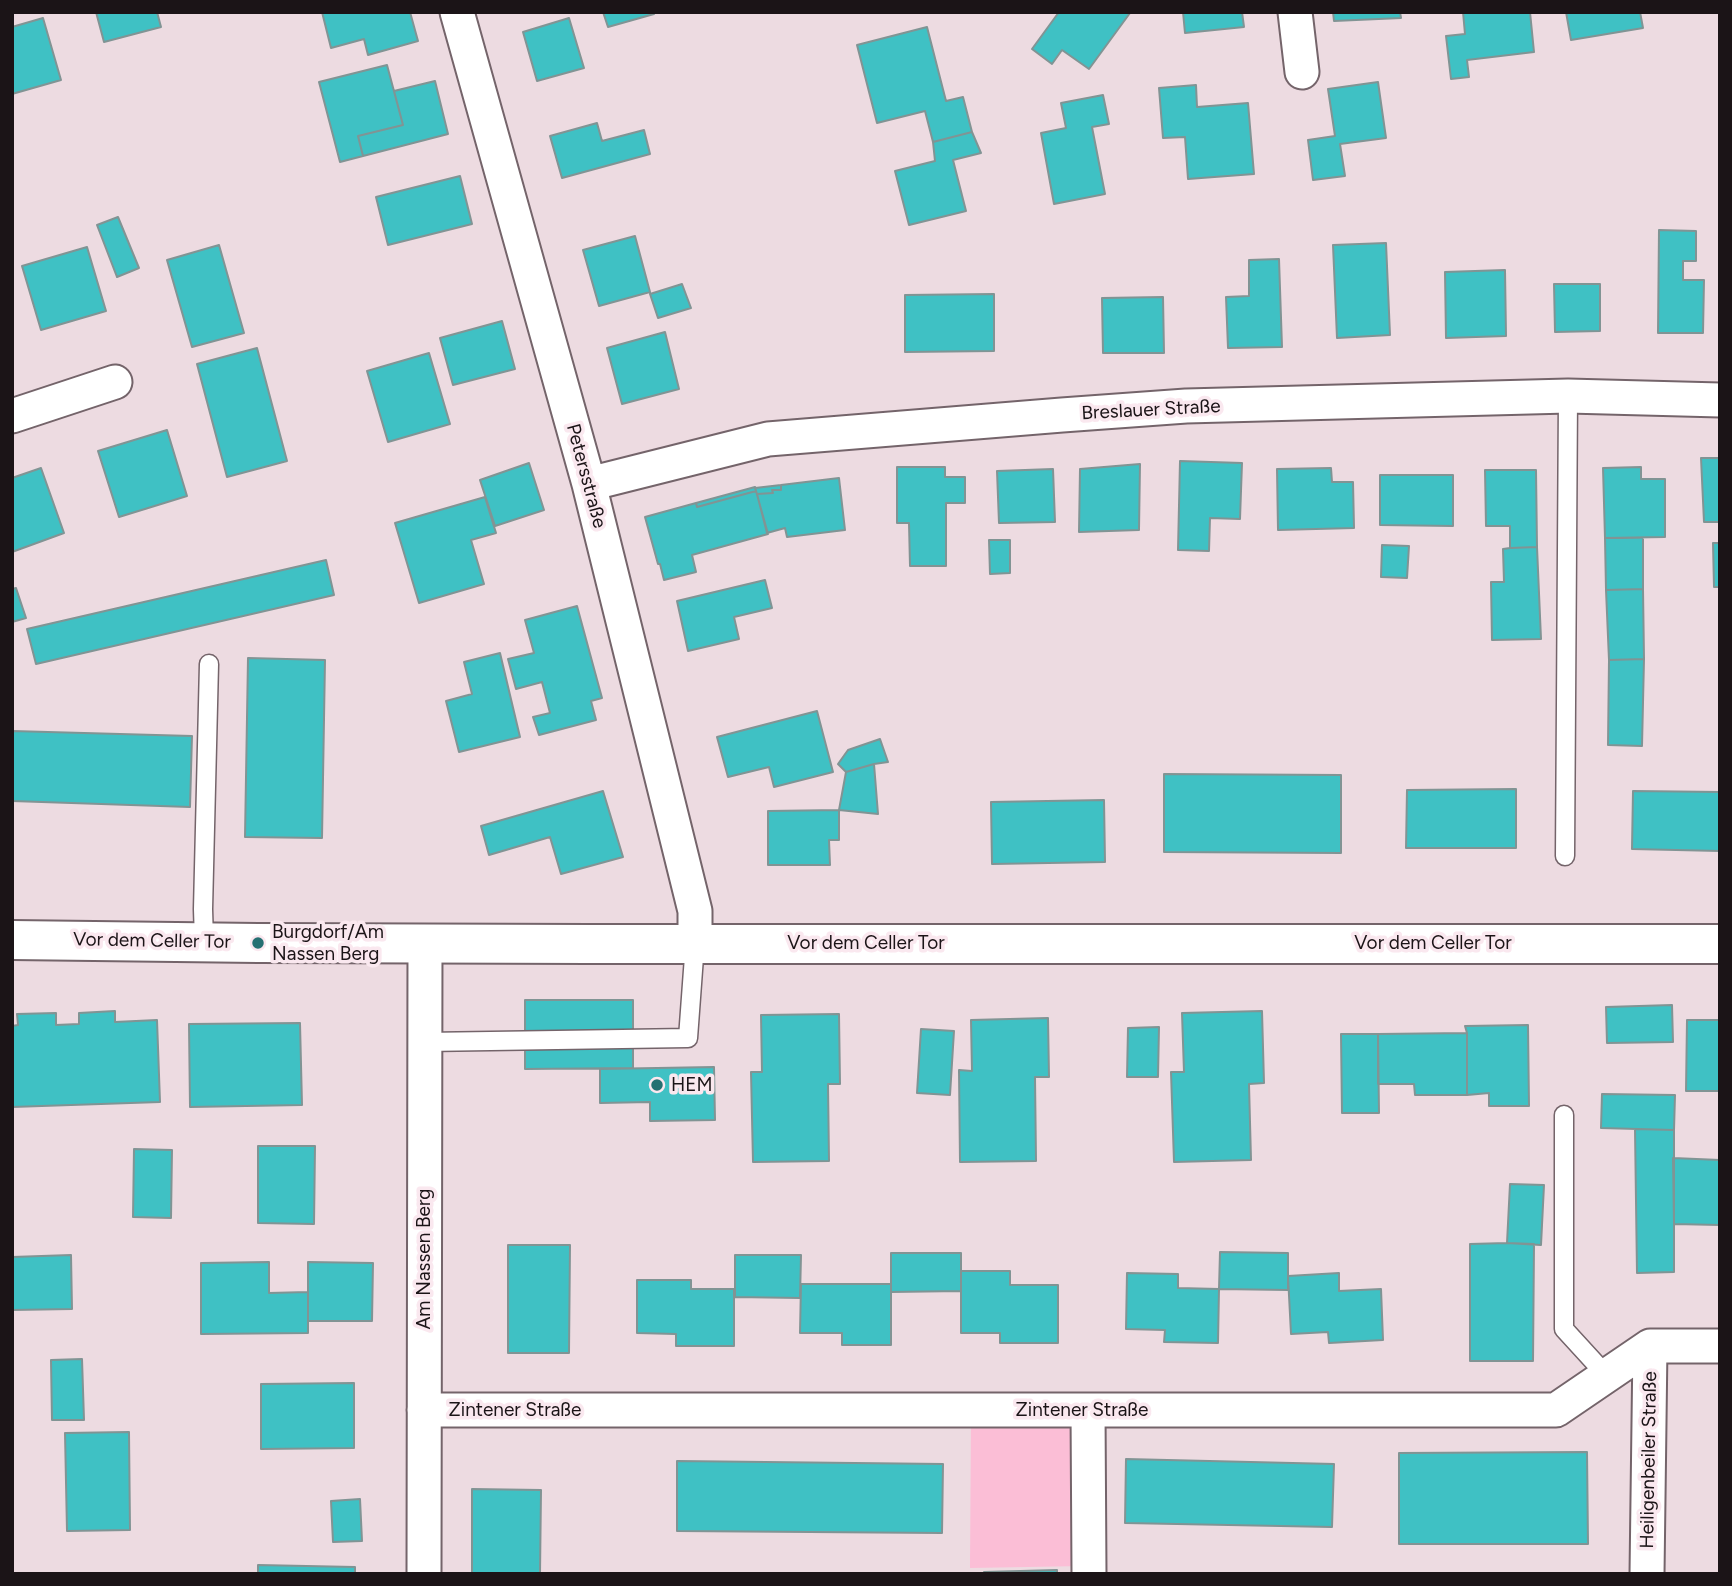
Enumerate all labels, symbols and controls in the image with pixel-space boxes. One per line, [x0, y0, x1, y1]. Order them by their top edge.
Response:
street label: Breslauer Straße [1081, 395, 1221, 425]
street label: Petersstraße [561, 421, 611, 531]
place label: Burgdorf/Am Nassen Berg [272, 921, 384, 965]
street label: Vor dem Celler Tor [73, 928, 231, 954]
street label: Vor dem Celler Tor [787, 932, 945, 954]
street label: Vor dem Celler Tor [1354, 932, 1512, 954]
marker: Burgdorf/Am Nassen Berg [250, 935, 266, 951]
place label: HEM [671, 1074, 713, 1096]
marker: HEM [649, 1077, 665, 1093]
street label: Am Nassen Berg [413, 1188, 435, 1330]
street label: Heiligenbeiler Straße [1636, 1371, 1662, 1549]
street label: Zintener Straße [449, 1399, 581, 1421]
street label: Zintener Straße [1016, 1399, 1148, 1421]

